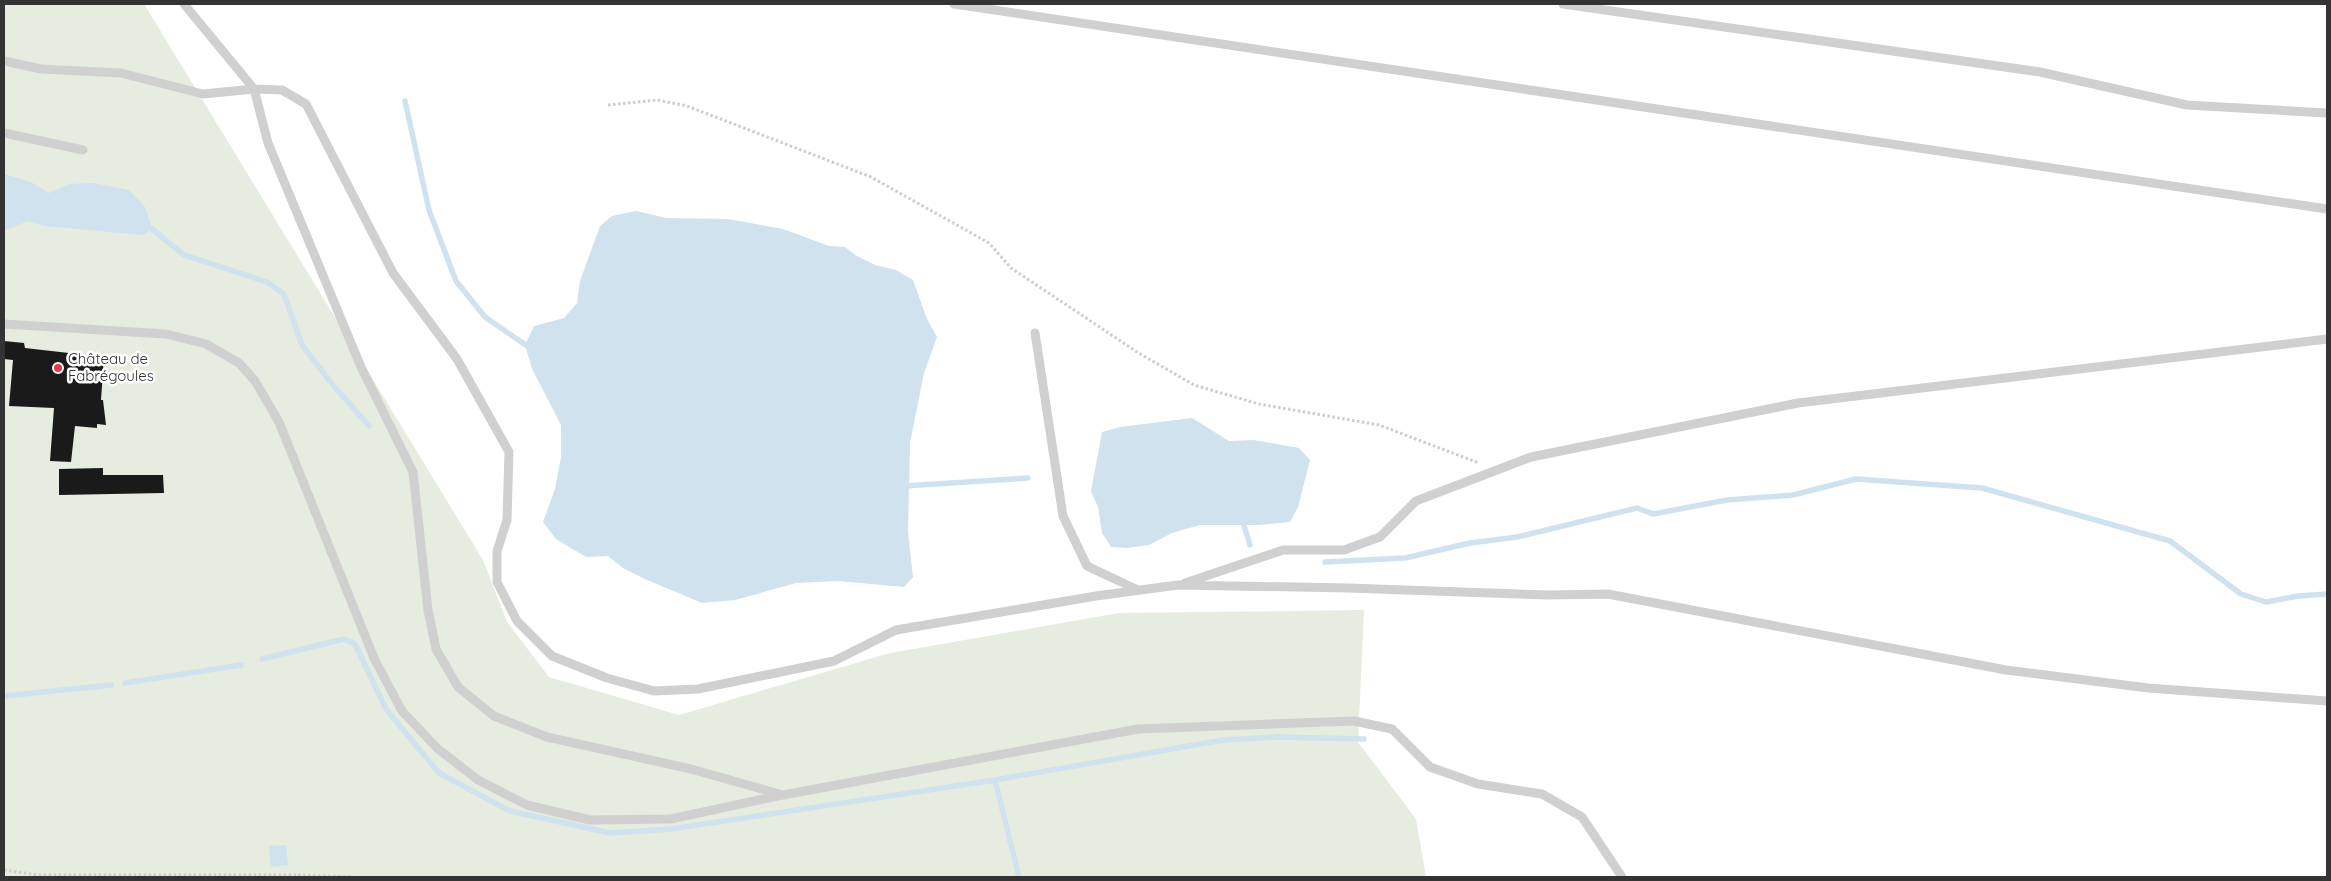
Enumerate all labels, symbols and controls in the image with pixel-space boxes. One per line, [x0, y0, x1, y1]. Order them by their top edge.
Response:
place label: Château de Fabrégoules [68, 349, 154, 385]
marker: Château de Fabrégoules [52, 362, 64, 374]

